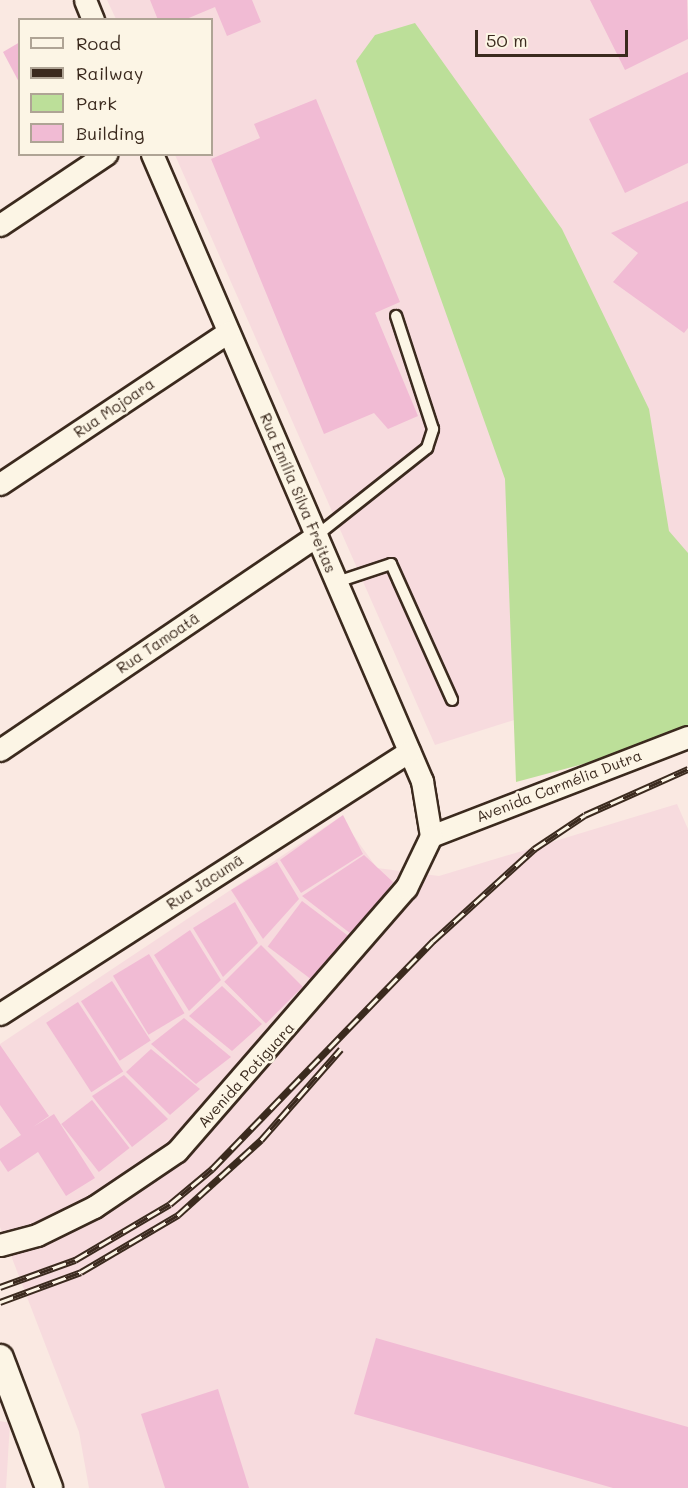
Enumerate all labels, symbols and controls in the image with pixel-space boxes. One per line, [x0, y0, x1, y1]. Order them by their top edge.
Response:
legend [18, 18, 213, 156]
scale bar [478, 18, 631, 56]
text: 50 m [486, 28, 528, 52]
text: Road [76, 31, 121, 55]
text: Railway [76, 61, 143, 85]
text: Park [76, 91, 117, 115]
text: Building [76, 121, 144, 145]
street label: Rua Mojoara [70, 375, 158, 441]
street label: Rua Emília Silva Freitas [256, 410, 340, 576]
street label: Rua Tamoatã [113, 609, 203, 677]
street label: Avenida Carmélia Dutra [474, 746, 644, 826]
street label: Rua Jacumã [163, 851, 247, 913]
street label: Avenida Potiguara [194, 1019, 298, 1131]

